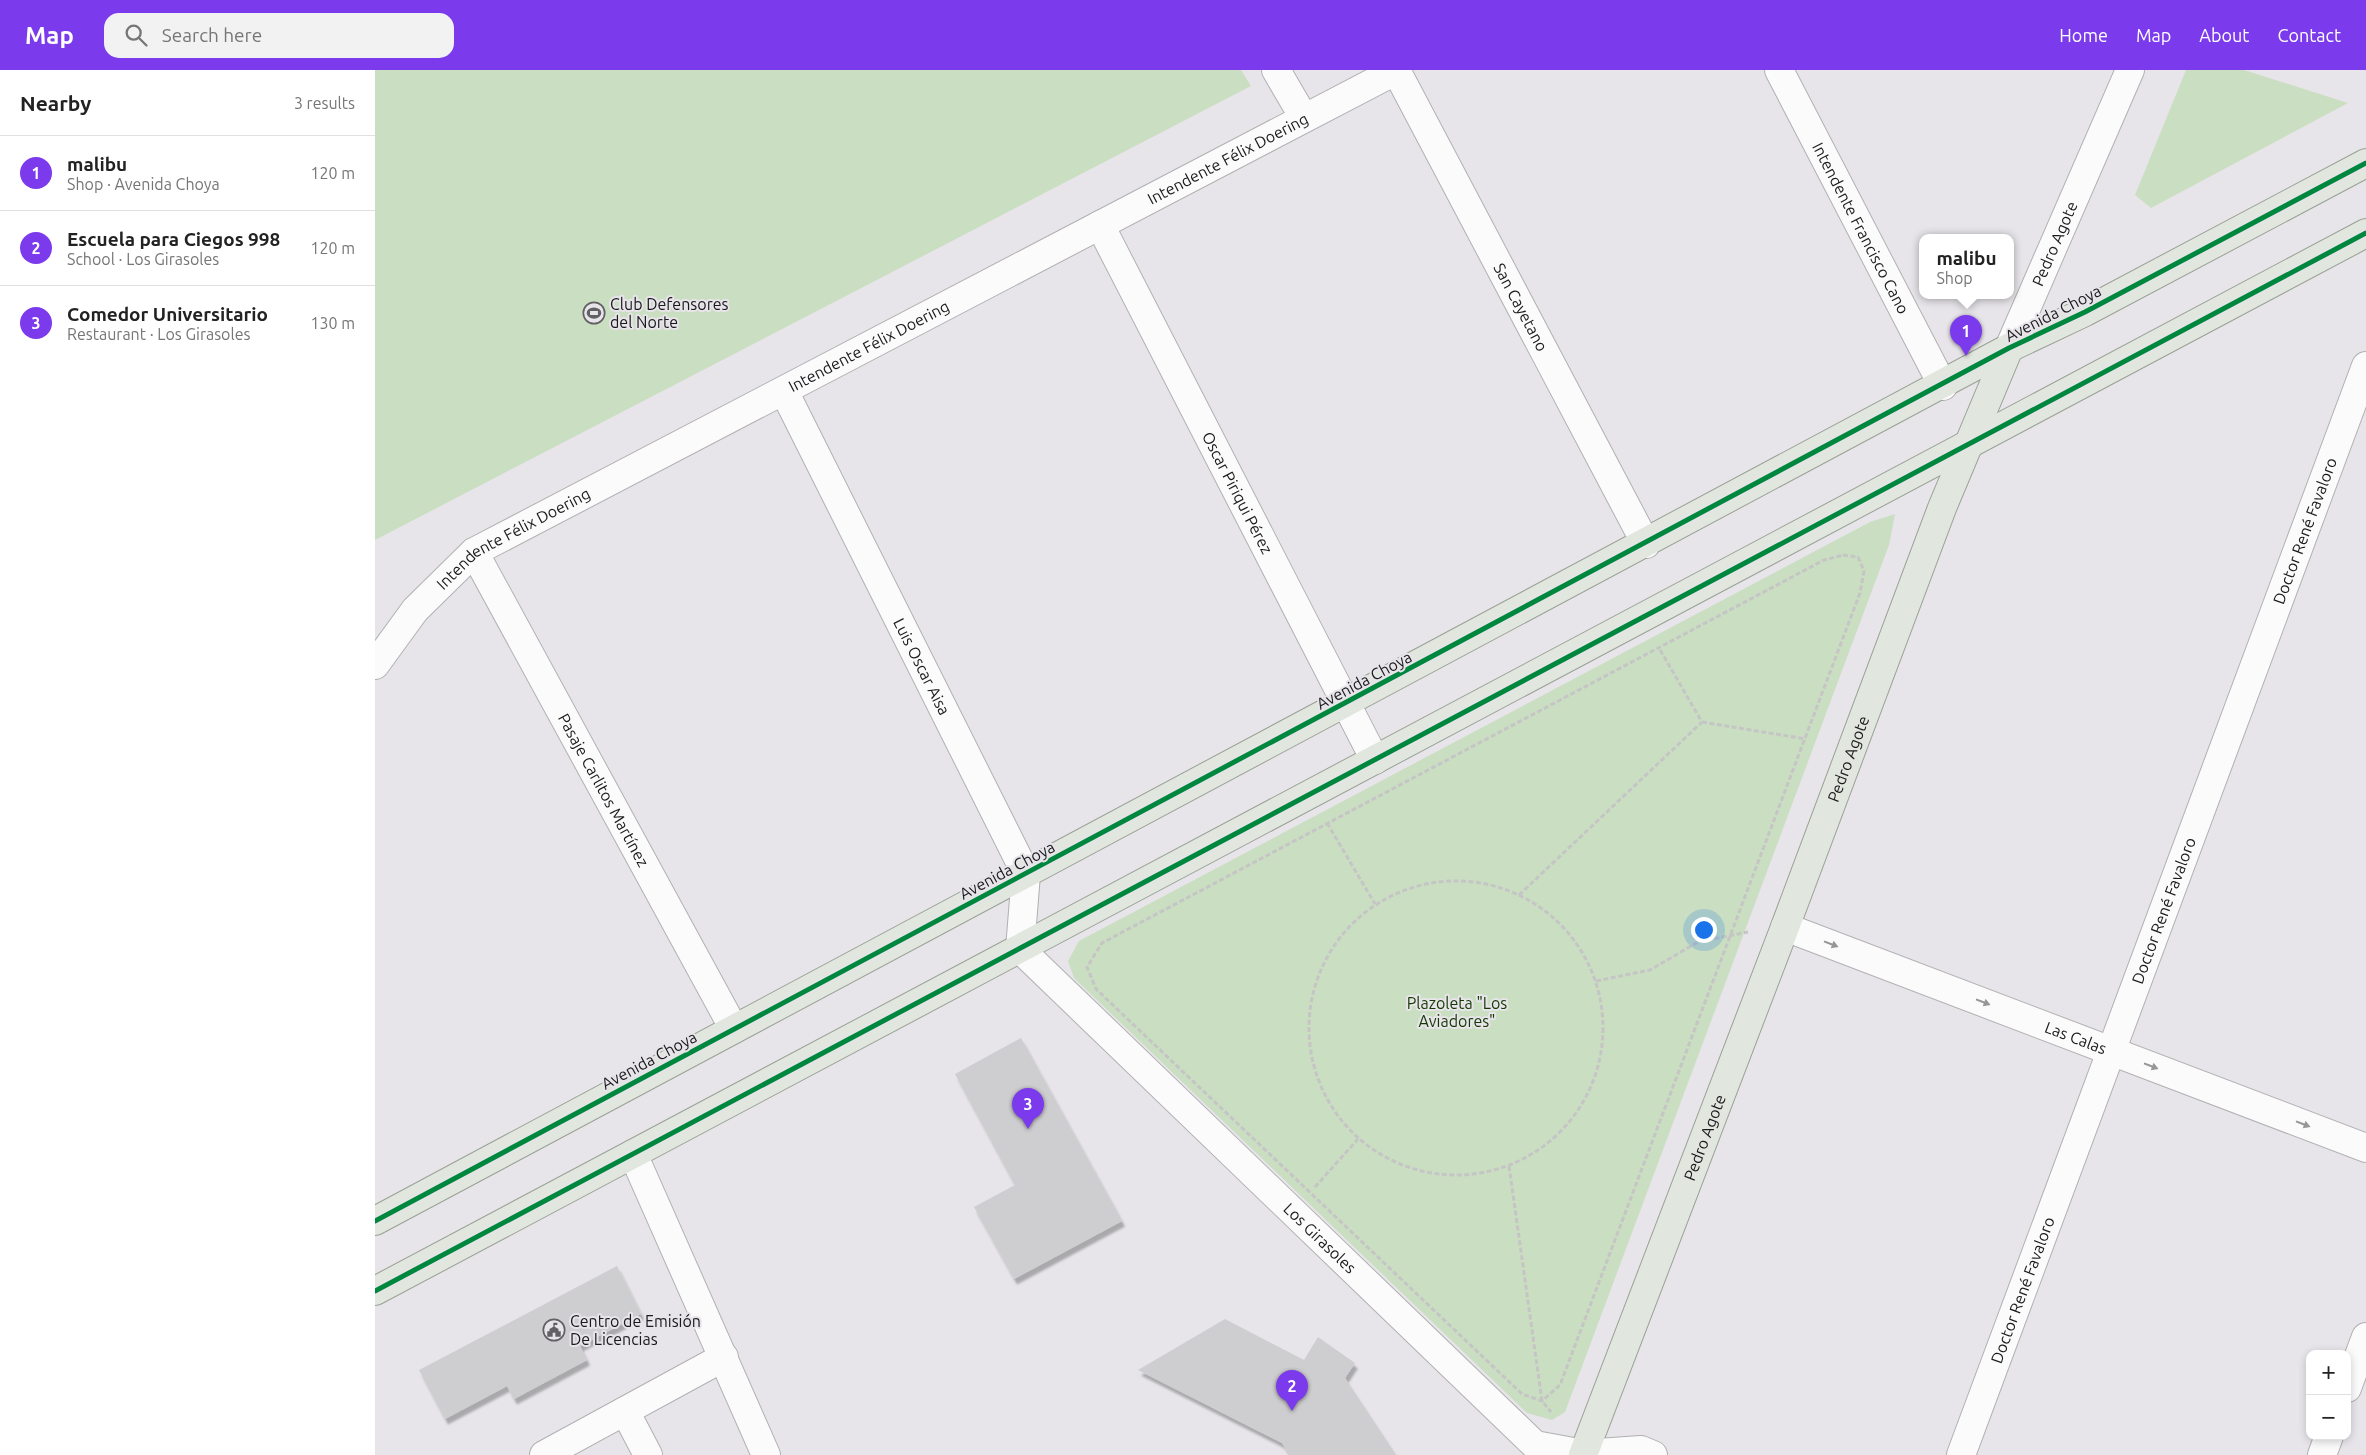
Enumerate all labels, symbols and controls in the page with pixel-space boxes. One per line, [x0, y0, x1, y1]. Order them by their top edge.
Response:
search box [104, 13, 454, 58]
icon: search [122, 21, 150, 49]
text: Map [25, 22, 74, 49]
text: Search here [162, 24, 262, 46]
text: Home [2059, 25, 2108, 45]
text: Map [2136, 25, 2171, 45]
text: About [2199, 25, 2249, 45]
text: Contact [2277, 25, 2341, 45]
text: Nearby [20, 91, 91, 115]
text: 3 results [294, 94, 355, 112]
street label: Intendente Félix Doering [1144, 109, 1311, 208]
street label: Intendente Francisco Cano [1809, 139, 1913, 317]
text: malibu [67, 153, 127, 175]
text: 1 [31, 164, 41, 182]
text: 120 m [310, 164, 355, 182]
text: Shop · Avenida Choya [67, 175, 220, 193]
street label: Pedro Agote [2028, 198, 2081, 289]
text: Escuela para Ciegos 998 [67, 228, 280, 250]
popup [1919, 234, 2014, 299]
text: 2 [31, 239, 41, 257]
text: 120 m [310, 239, 355, 257]
text: malibu [1936, 247, 1997, 269]
text: School · Los Girasoles [67, 250, 219, 268]
street label: San Cayetano [1490, 260, 1552, 354]
text: Shop [1936, 269, 1973, 287]
street label: Avenida Choya [2002, 281, 2104, 345]
place label: Club Defensores del Norte [610, 295, 729, 331]
street label: Intendente Félix Doering [785, 297, 952, 395]
sports icon: Club Defensores del Norte [582, 301, 606, 325]
text: Comedor Universitario [67, 303, 268, 325]
text: 3 [31, 314, 41, 332]
text: 130 m [310, 314, 355, 332]
pin: 1 [1950, 315, 1982, 356]
text: Restaurant · Los Girasoles [67, 325, 250, 343]
street label: Oscar Piriqui Pérez [1199, 429, 1276, 557]
street label: Doctor René Favaloro [2269, 455, 2340, 607]
street label: Intendente Félix Doering [433, 484, 593, 593]
street label: Luis Oscar Aisa [890, 615, 954, 718]
street label: Avenida Choya [1313, 647, 1415, 713]
street label: Pasaje Carlitos Martínez [555, 710, 653, 870]
street label: Pedro Agote [1824, 713, 1872, 804]
street label: Doctor René Favaloro [2128, 835, 2199, 986]
street label: Avenida Choya [956, 837, 1058, 903]
your location [1691, 917, 1717, 943]
one-way arrow [1824, 940, 1839, 948]
park label: Plazoleta "Los Aviadores" [1407, 994, 1507, 1030]
one-way arrow [1976, 998, 1991, 1006]
street label: Las Calas [2042, 1018, 2109, 1057]
street label: Avenida Choya [598, 1027, 700, 1093]
one-way arrow [2144, 1062, 2159, 1070]
pin: 3 [1012, 1088, 1044, 1129]
street label: Pedro Agote [1680, 1092, 1729, 1183]
one-way arrow [2296, 1120, 2311, 1128]
street label: Los Girasoles [1280, 1199, 1360, 1277]
street label: Doctor René Favaloro [1987, 1214, 2058, 1366]
place label: Centro de Emisión De Licencias [570, 1312, 701, 1348]
public building icon: Centro de Emisión De Licencias [542, 1318, 566, 1342]
map controls [2306, 1350, 2351, 1440]
button: + [2306, 1350, 2351, 1395]
pin: 2 [1276, 1370, 1308, 1411]
button: − [2306, 1395, 2351, 1440]

